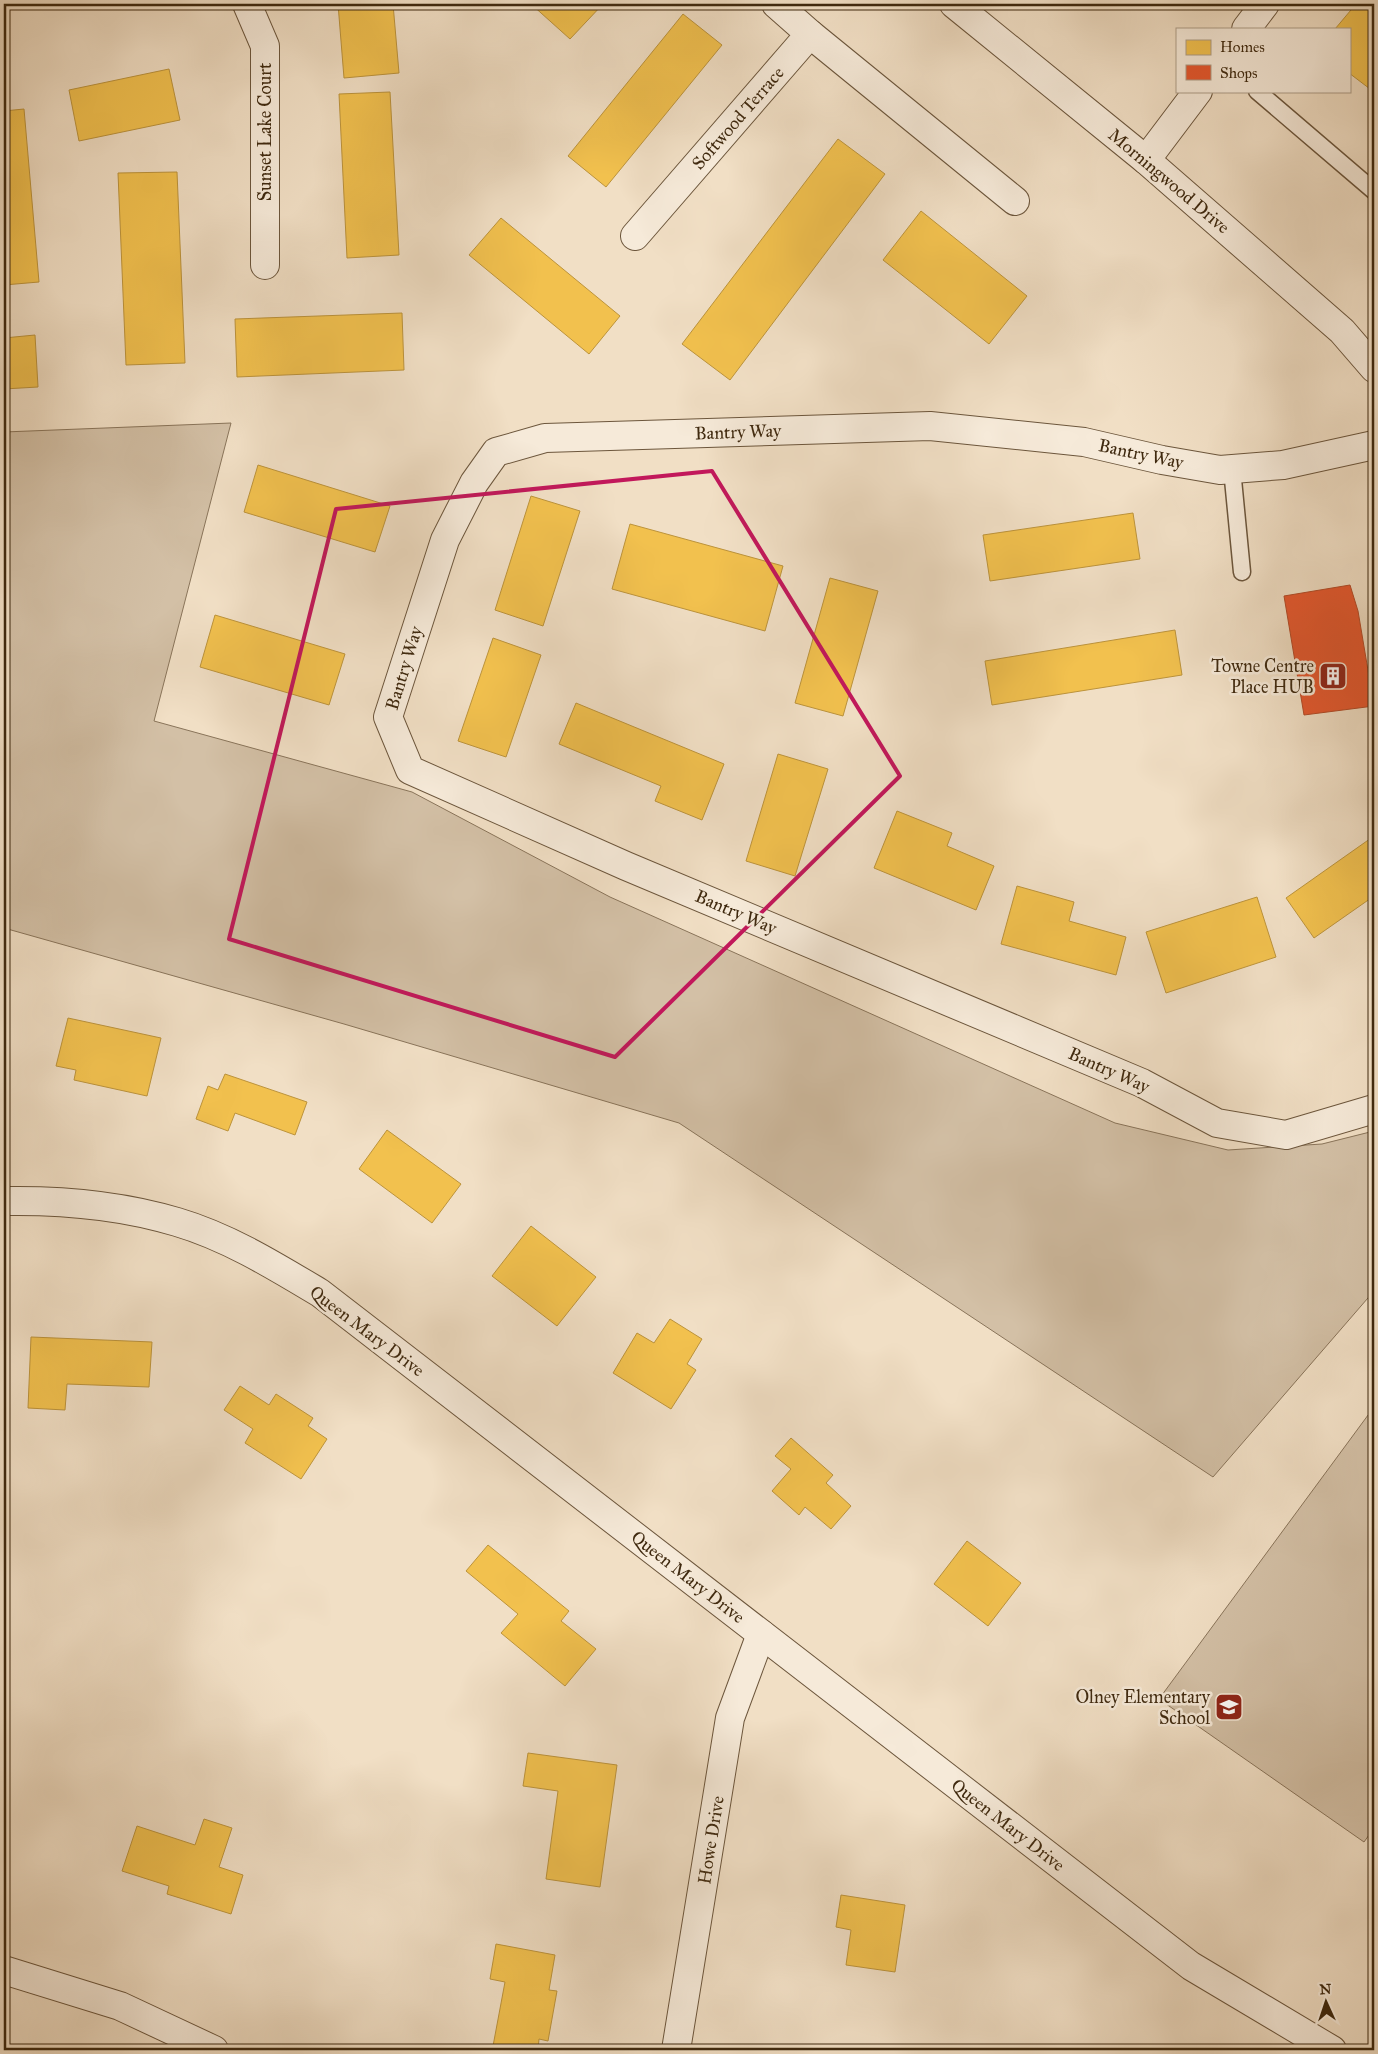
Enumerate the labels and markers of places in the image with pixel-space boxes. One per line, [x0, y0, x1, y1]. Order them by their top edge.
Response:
place label: Towne Centre Place HUB [1211, 655, 1314, 698]
building icon: Towne Centre Place HUB [1318, 661, 1348, 691]
place label: Olney Elementary School [1075, 1686, 1211, 1729]
school or university icon: Olney Elementary School [1214, 1692, 1244, 1722]

